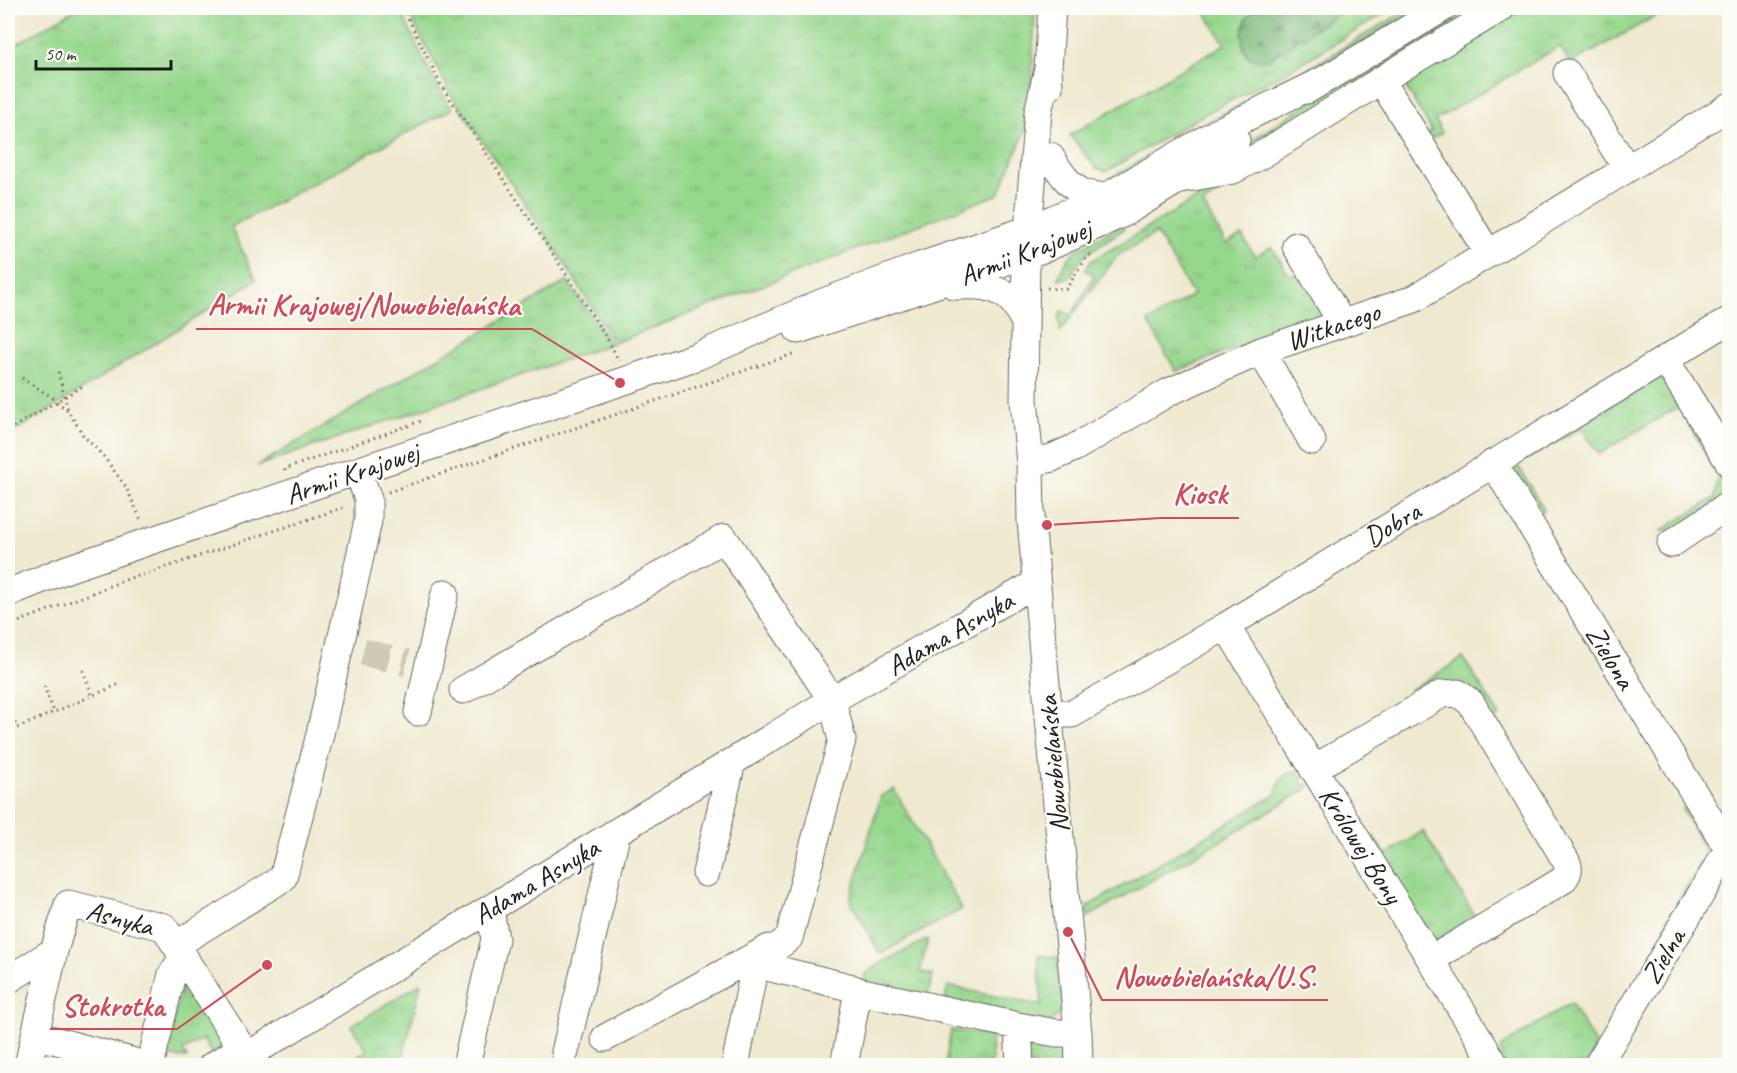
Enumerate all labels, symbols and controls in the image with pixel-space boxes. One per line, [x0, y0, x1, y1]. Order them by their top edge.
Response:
scale bar [36, 33, 171, 71]
text: 50 m [45, 43, 78, 65]
street label: Armii Krajowej [954, 210, 1099, 293]
callout: Armii Krajowej/Nowobielańska [196, 281, 532, 329]
text: Armii Krajowej/Nowobielańska [208, 286, 523, 324]
street label: Witkacego [1282, 293, 1386, 358]
street label: Armii Krajowej [281, 433, 426, 512]
callout: Kiosk [1161, 470, 1239, 518]
text: Kiosk [1173, 475, 1230, 513]
street label: Dobra [1357, 493, 1428, 554]
street label: Adama Asnyka [880, 582, 1021, 683]
street label: Zielona [1578, 619, 1645, 697]
street label: Nowobielańska [1029, 692, 1076, 834]
street label: Królowej Bony [1311, 780, 1412, 912]
street label: Adama Asnyka [467, 829, 607, 932]
street label: Asnyka [83, 892, 159, 944]
street label: Zielna [1633, 920, 1694, 990]
callout: Nowobielańska/U.S. [1102, 952, 1328, 1000]
text: Nowobielańska/U.S. [1114, 958, 1317, 996]
callout: Stokrotka [50, 981, 177, 1029]
text: Stokrotka [62, 987, 167, 1025]

